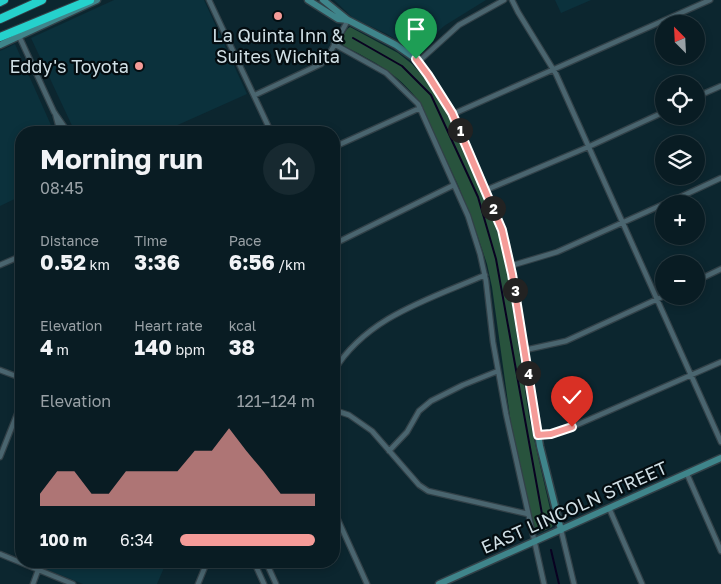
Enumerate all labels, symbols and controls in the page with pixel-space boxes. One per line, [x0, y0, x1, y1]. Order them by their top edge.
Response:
pin [395, 8, 437, 59]
marker: La Quinta Inn & Suites Wichita [272, 10, 284, 22]
icon: arrive [402, 15, 430, 43]
north arrow [655, 15, 705, 65]
map controls [655, 15, 705, 305]
place label: La Quinta Inn & Suites Wichita [212, 24, 344, 67]
place label: Eddy's Toyota [9, 55, 129, 77]
marker: Eddy's Toyota [133, 60, 145, 72]
button: locate [655, 75, 705, 125]
pin: 1 [448, 118, 472, 142]
text: 1 [457, 122, 464, 139]
button: layers [655, 135, 705, 185]
text: Morning run [40, 142, 203, 175]
button: share [263, 143, 315, 195]
text: 08:45 [40, 178, 84, 198]
button: + [655, 195, 705, 245]
pin: 2 [480, 196, 506, 220]
text: 2 [489, 200, 498, 217]
text: Distance [40, 232, 99, 249]
text: Time [134, 232, 167, 249]
text: Pace [229, 232, 261, 249]
text: 0.52 [40, 249, 86, 275]
text: 3:36 [134, 249, 180, 275]
text: 6:56 [229, 249, 275, 275]
button: − [655, 255, 705, 305]
text: km [86, 256, 110, 273]
text: /km [275, 256, 305, 273]
pin: 3 [502, 278, 528, 302]
text: 3 [511, 282, 520, 299]
text: Elevation [40, 317, 102, 334]
text: Heart rate [134, 317, 203, 334]
text: kcal [229, 317, 256, 334]
text: 4 [40, 334, 53, 360]
text: 140 [134, 334, 172, 360]
text: 38 [229, 334, 255, 360]
text: m [53, 341, 69, 358]
text: bpm [172, 341, 205, 358]
pin: 4 [516, 360, 540, 386]
text: 4 [524, 365, 533, 382]
pin [551, 376, 593, 427]
icon: check [558, 383, 586, 411]
text: Elevation [40, 391, 111, 411]
text: 121–124 m [237, 391, 315, 411]
street label: EAST LINCOLN STREET [477, 456, 671, 558]
text: 100 m [40, 530, 87, 550]
text: 6:34 [120, 530, 154, 550]

